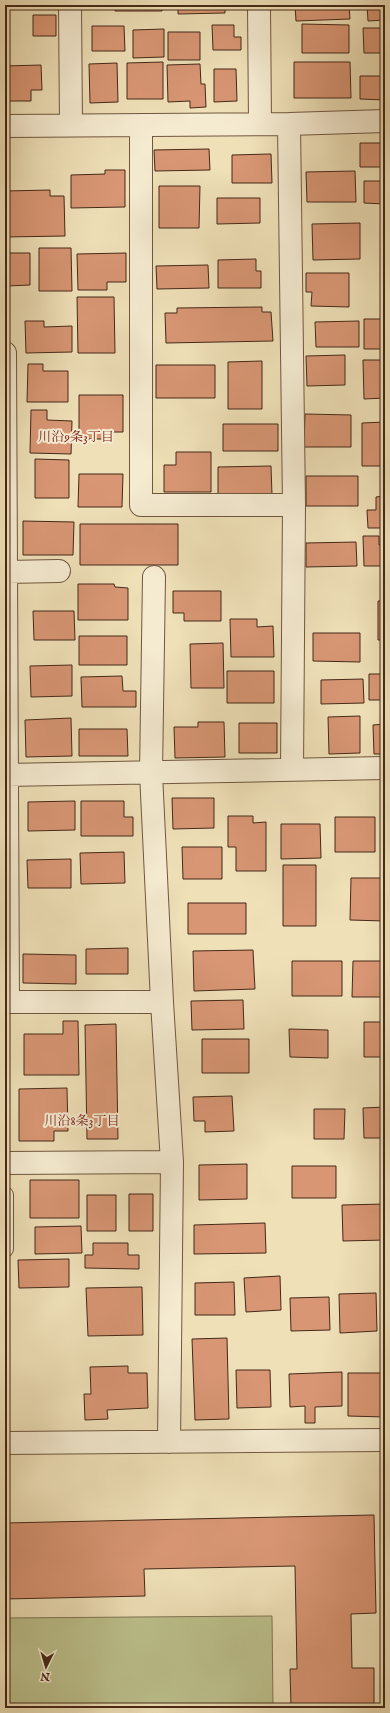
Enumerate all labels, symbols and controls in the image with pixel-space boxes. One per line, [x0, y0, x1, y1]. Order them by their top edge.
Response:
district label: 川沿9条3丁目 [38, 429, 114, 446]
district label: 川沿8条3丁目 [45, 1113, 119, 1130]
north arrow [26, 1647, 66, 1687]
text: N [39, 1669, 52, 1683]

